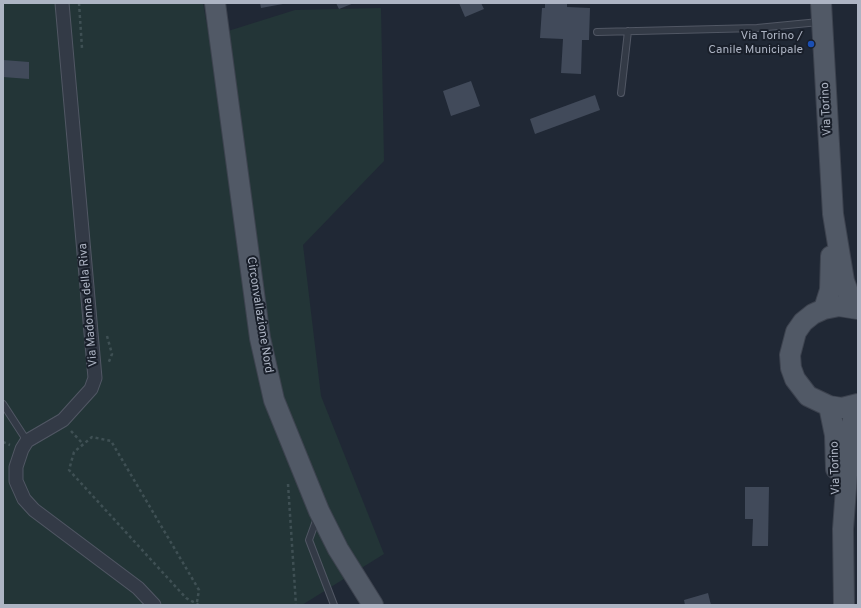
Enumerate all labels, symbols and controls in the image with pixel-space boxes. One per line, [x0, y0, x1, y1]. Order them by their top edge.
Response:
place label: Via Torino / Canile Municipale [708, 30, 803, 58]
marker: Via Torino / Canile Municipale [806, 39, 816, 49]
street label: Via Torino [818, 82, 836, 136]
street label: Via Madonna della Riva [76, 243, 102, 367]
street label: Circonvallazione Nord [243, 256, 275, 374]
street label: Via Torino [828, 441, 844, 495]

